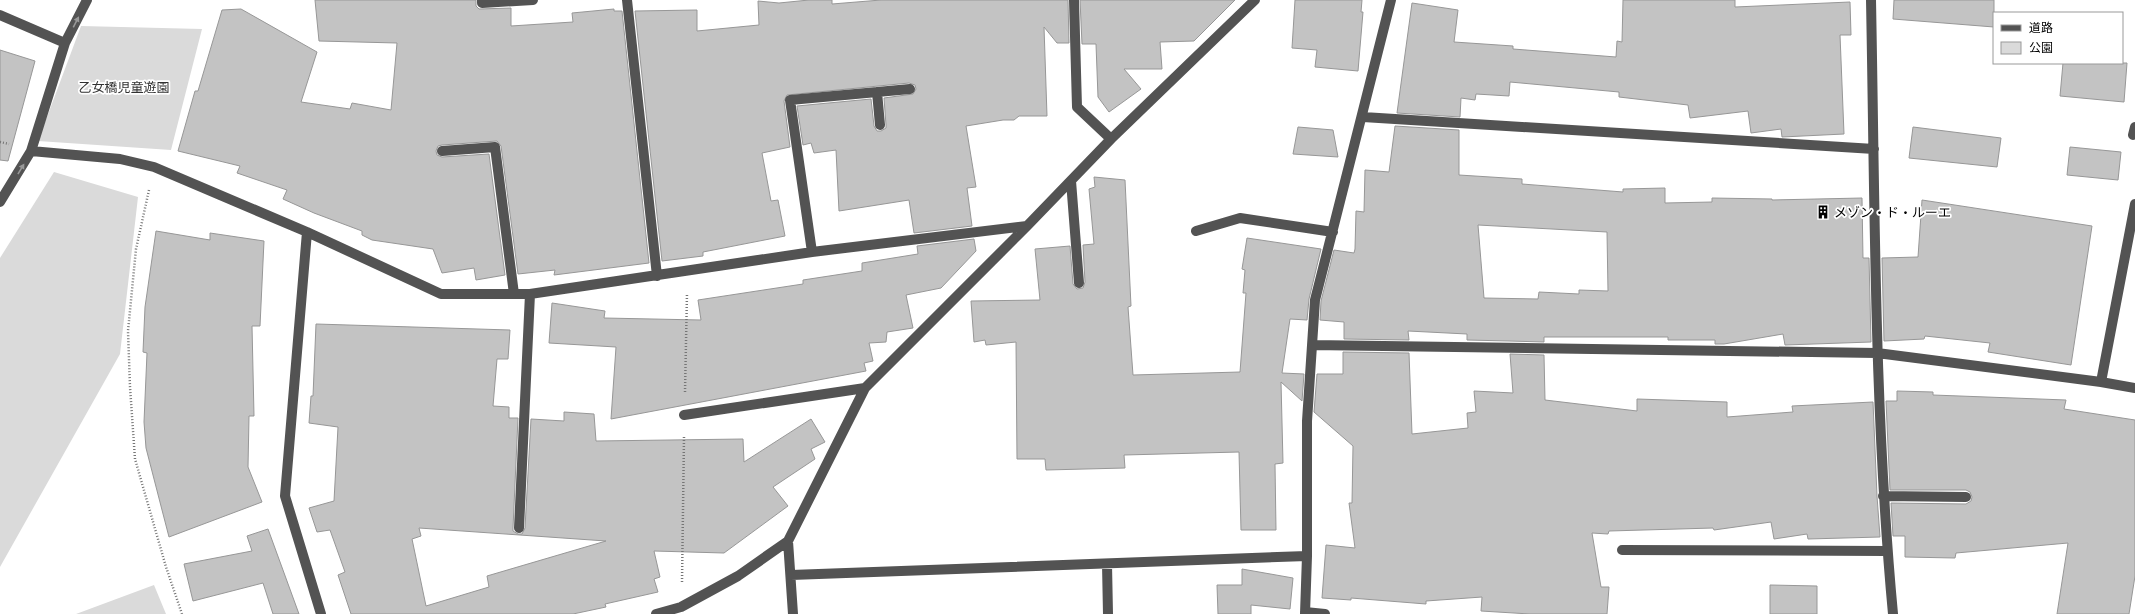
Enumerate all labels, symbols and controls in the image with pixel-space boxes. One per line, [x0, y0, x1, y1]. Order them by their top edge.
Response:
legend [1993, 12, 2123, 64]
one-way arrow [73, 16, 79, 28]
text: 道路 [2029, 20, 2053, 35]
text: 公園 [2029, 40, 2053, 55]
park label: 乙女橋児童遊園 [78, 79, 170, 95]
one-way arrow [17, 163, 24, 175]
building icon: メゾン・ド・ルーエ [1815, 204, 1831, 220]
place label: メゾン・ド・ルーエ [1834, 204, 1951, 220]

